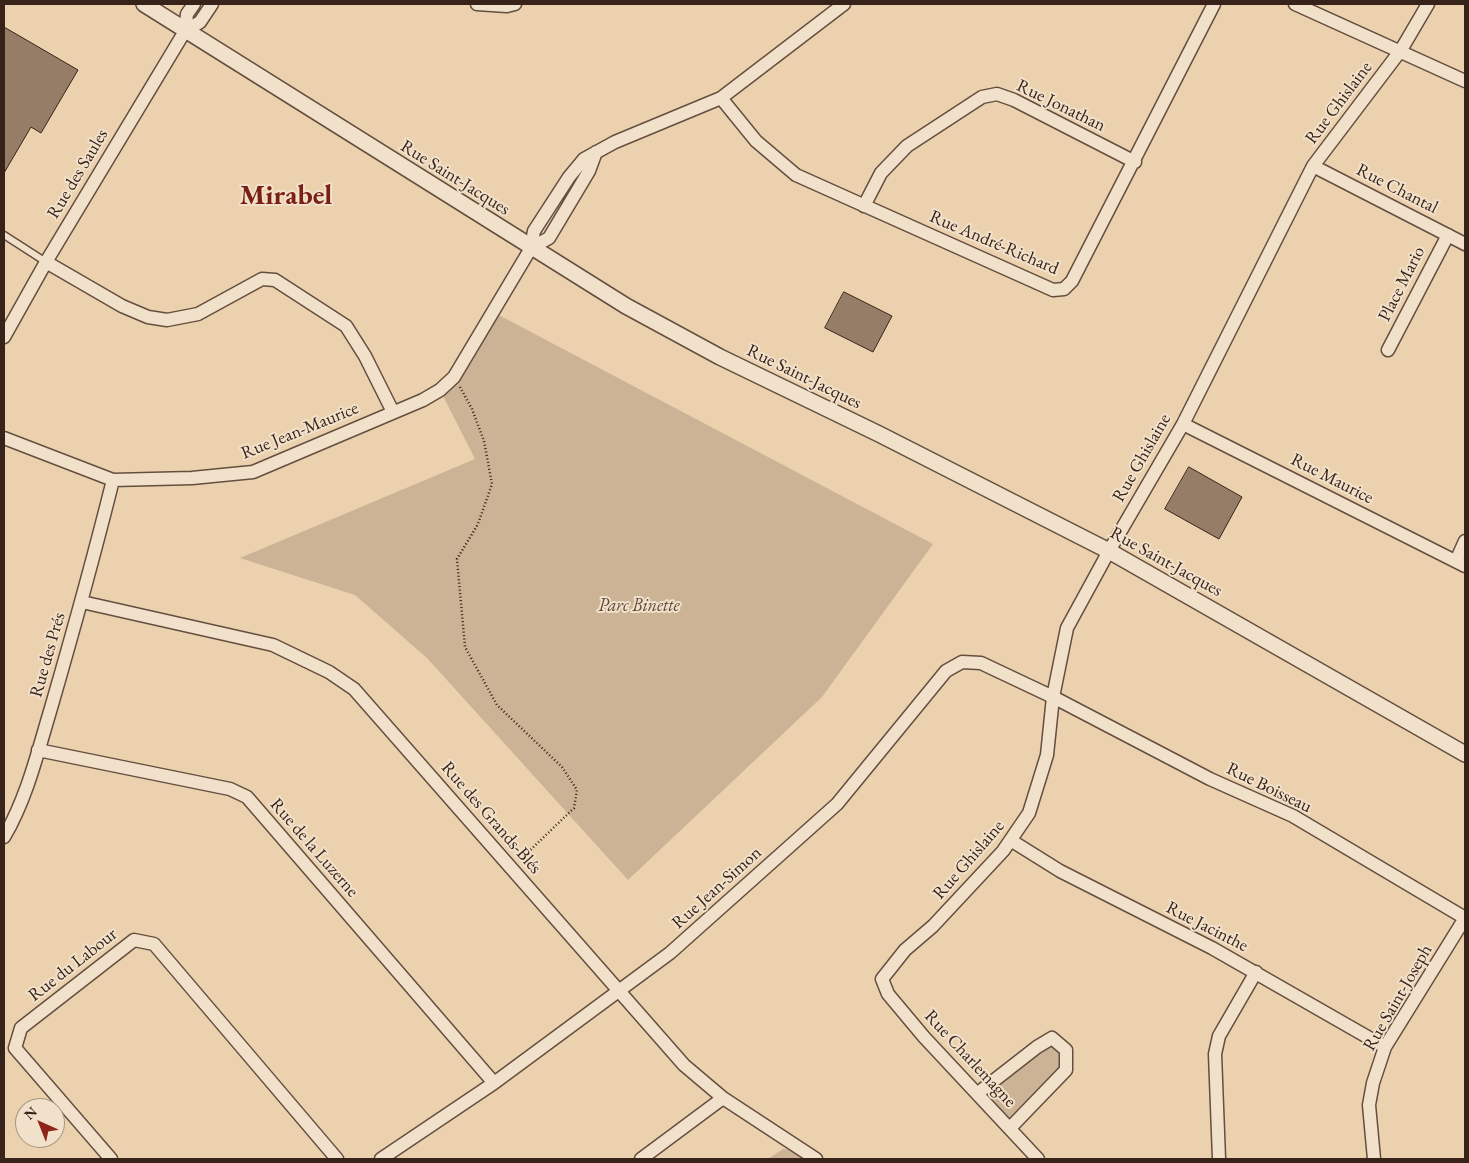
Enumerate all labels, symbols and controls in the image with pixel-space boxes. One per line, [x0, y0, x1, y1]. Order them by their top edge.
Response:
street label: Rue Ghislaine [1301, 57, 1377, 149]
street label: Rue Jonathan [1013, 75, 1109, 137]
street label: Rue des Saules [43, 125, 113, 223]
street label: Rue Saint-Jacques [396, 136, 514, 220]
street label: Rue Chantal [1353, 159, 1441, 219]
district label: Mirabel [240, 179, 332, 213]
street label: Rue André-Richard [926, 206, 1062, 280]
street label: Place Mario [1374, 243, 1430, 325]
street label: Rue Saint-Jacques [743, 340, 865, 414]
street label: Rue Jean-Maurice [238, 398, 362, 464]
street label: Rue Ghislaine [1108, 410, 1176, 506]
street label: Rue Maurice [1287, 449, 1377, 509]
street label: Rue Saint-Jacques [1106, 522, 1226, 602]
park label: Parc Binette [598, 595, 680, 617]
street label: Rue des Prés [26, 610, 70, 700]
street label: Rue des Grands-Blés [436, 757, 546, 879]
street label: Rue Boisseau [1223, 758, 1315, 818]
street label: Rue de la Luzerne [265, 794, 363, 902]
street label: Rue Ghislaine [929, 816, 1009, 904]
street label: Rue Jean-Simon [668, 842, 766, 934]
street label: Rue Jacinthe [1162, 897, 1252, 957]
street label: Rue du Labour [24, 924, 122, 1006]
street label: Rue Saint-Joseph [1359, 941, 1437, 1055]
street label: Rue Charlemagne [919, 1006, 1021, 1112]
north arrow [15, 1098, 65, 1148]
text: N [20, 1103, 41, 1123]

